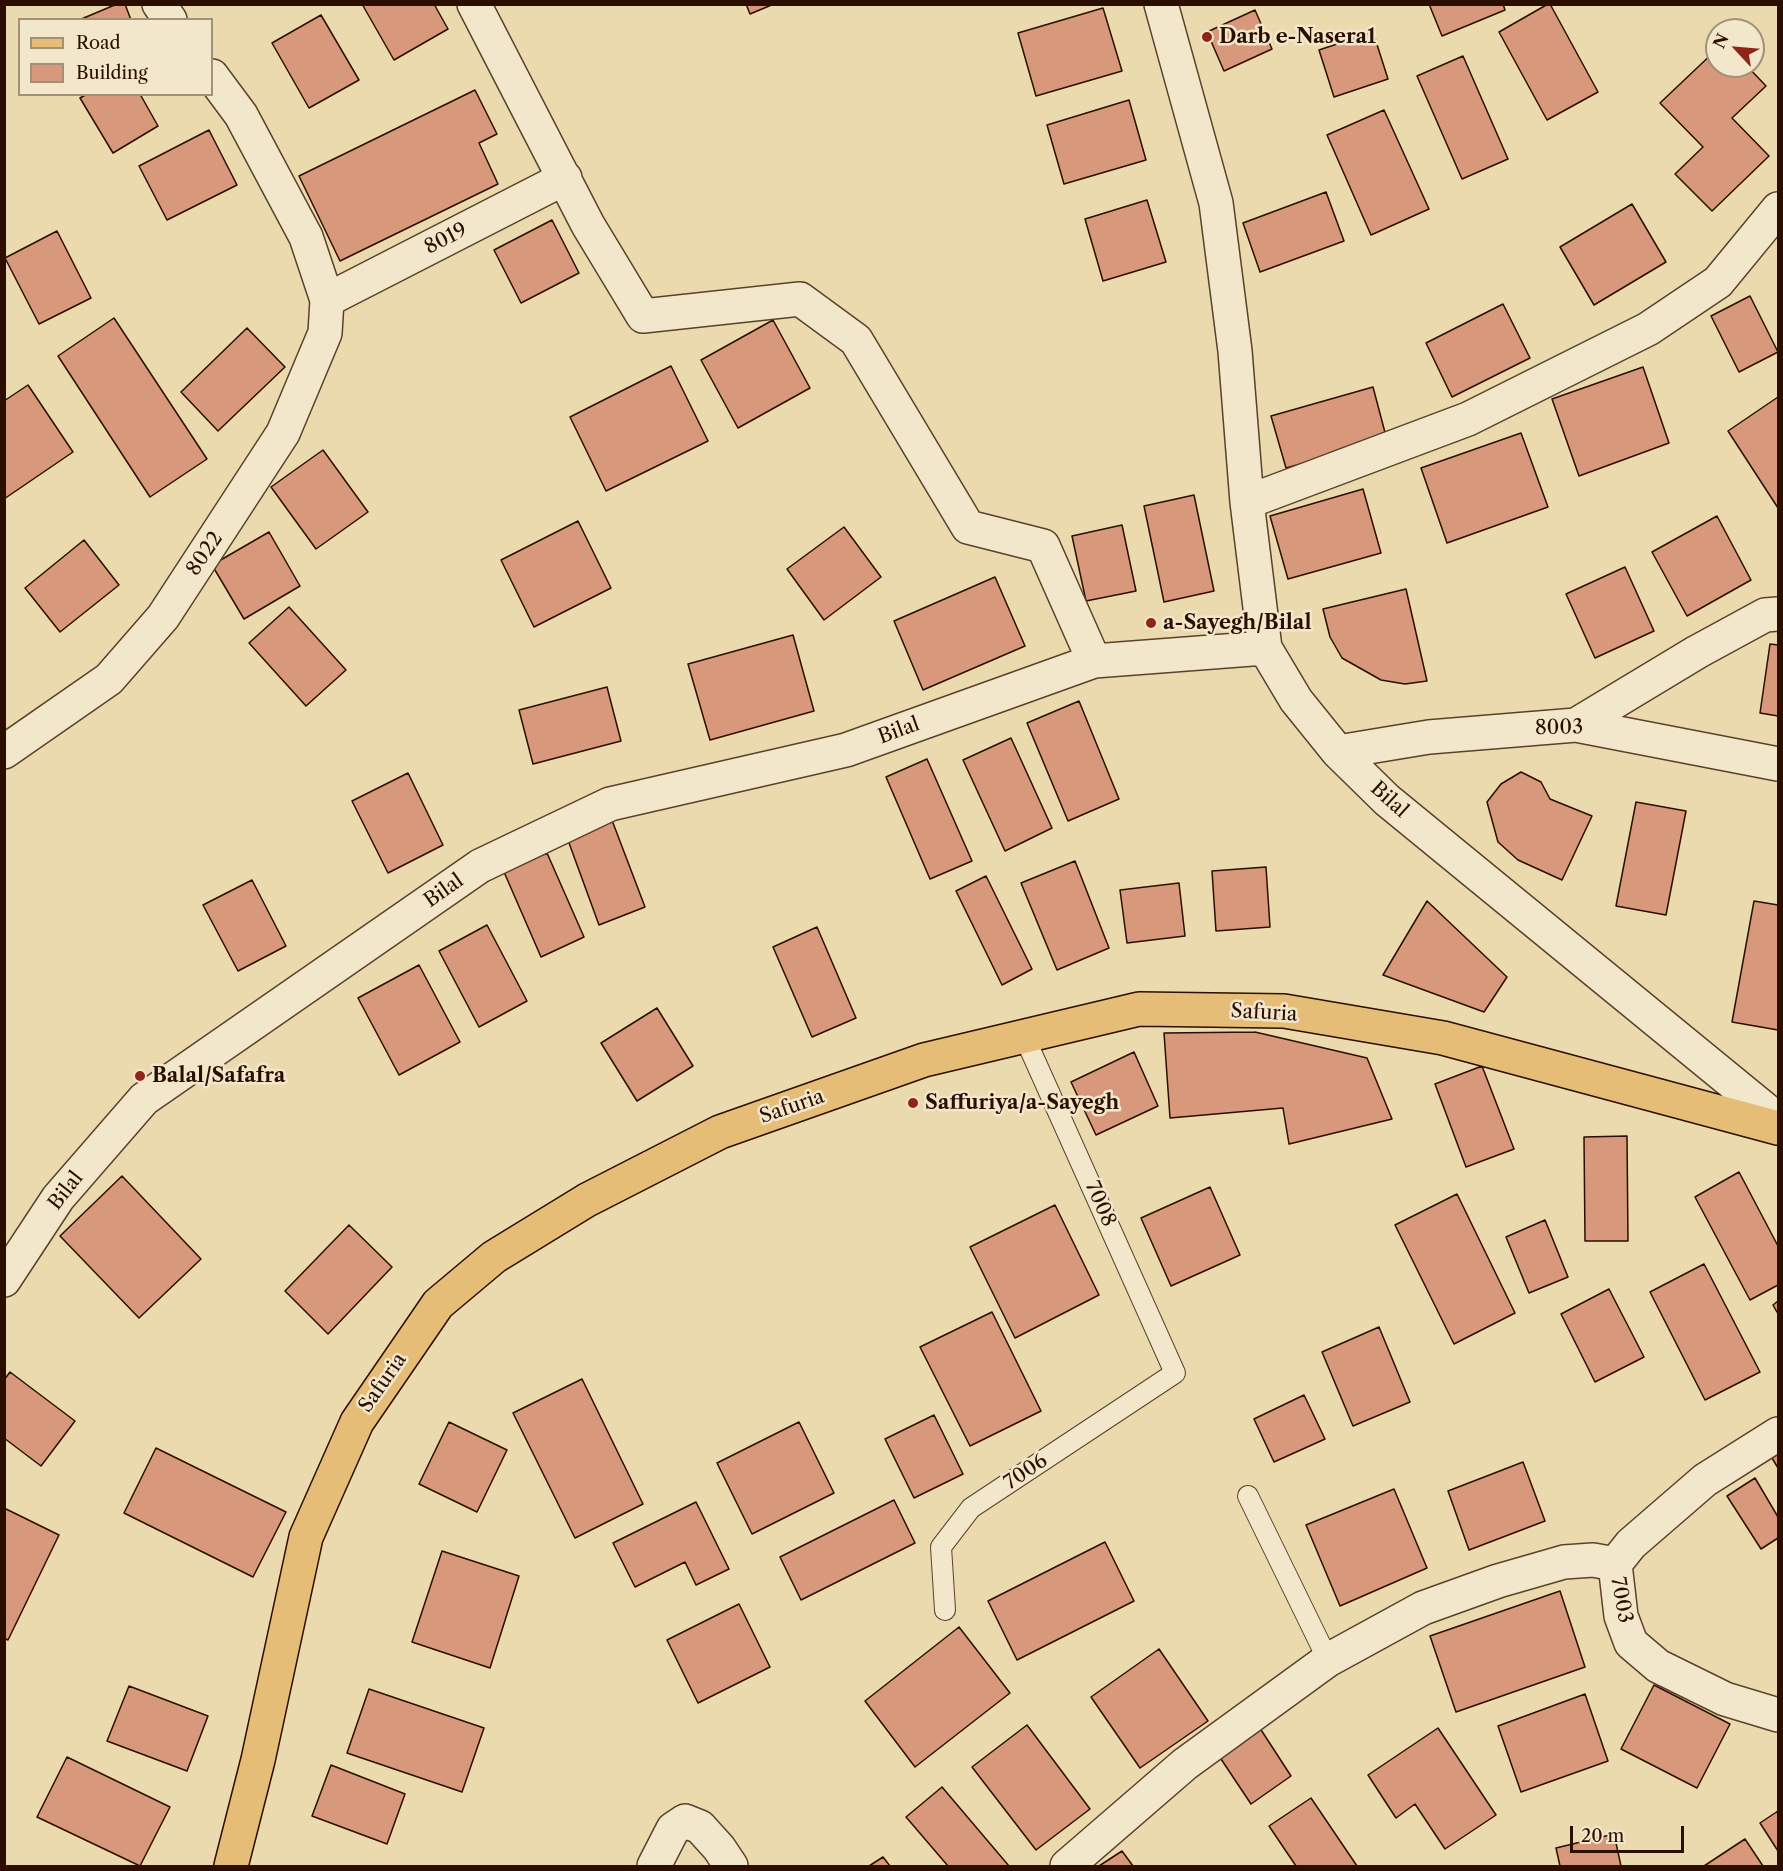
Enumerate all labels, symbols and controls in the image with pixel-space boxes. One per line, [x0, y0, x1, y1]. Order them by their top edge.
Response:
legend [18, 18, 213, 96]
north arrow [1705, 18, 1765, 78]
place label: Darb e-Nasera1 [1219, 25, 1376, 49]
marker: Darb e-Nasera1 [1200, 30, 1214, 44]
text: N [1709, 30, 1733, 52]
text: Road [76, 32, 121, 54]
text: Building [76, 62, 148, 84]
street label: 8019 [421, 218, 471, 260]
street label: 8022 [182, 528, 228, 580]
place label: a-Sayegh/Bilal [1163, 611, 1311, 635]
marker: a-Sayegh/Bilal [1144, 616, 1158, 630]
street label: Bilal [875, 712, 923, 750]
street label: 8003 [1535, 716, 1583, 740]
street label: Bilal [1365, 777, 1413, 823]
street label: Bilal [420, 869, 468, 913]
street label: Safuria [1230, 999, 1298, 1027]
place label: Balal/Safafra [152, 1064, 285, 1088]
marker: Balal/Safafra [133, 1069, 147, 1083]
street label: Safuria [756, 1085, 828, 1129]
place label: Saffuriya/a-Sayegh [925, 1091, 1119, 1115]
marker: Saffuriya/a-Sayegh [906, 1096, 920, 1110]
street label: Bilal [43, 1167, 89, 1215]
street label: 7008 [1079, 1178, 1121, 1230]
street label: Safuria [354, 1349, 412, 1417]
street label: 7006 [1000, 1449, 1052, 1495]
street label: 7003 [1605, 1575, 1637, 1625]
scale bar [1573, 1814, 1687, 1852]
text: 20 m [1581, 1825, 1624, 1847]

